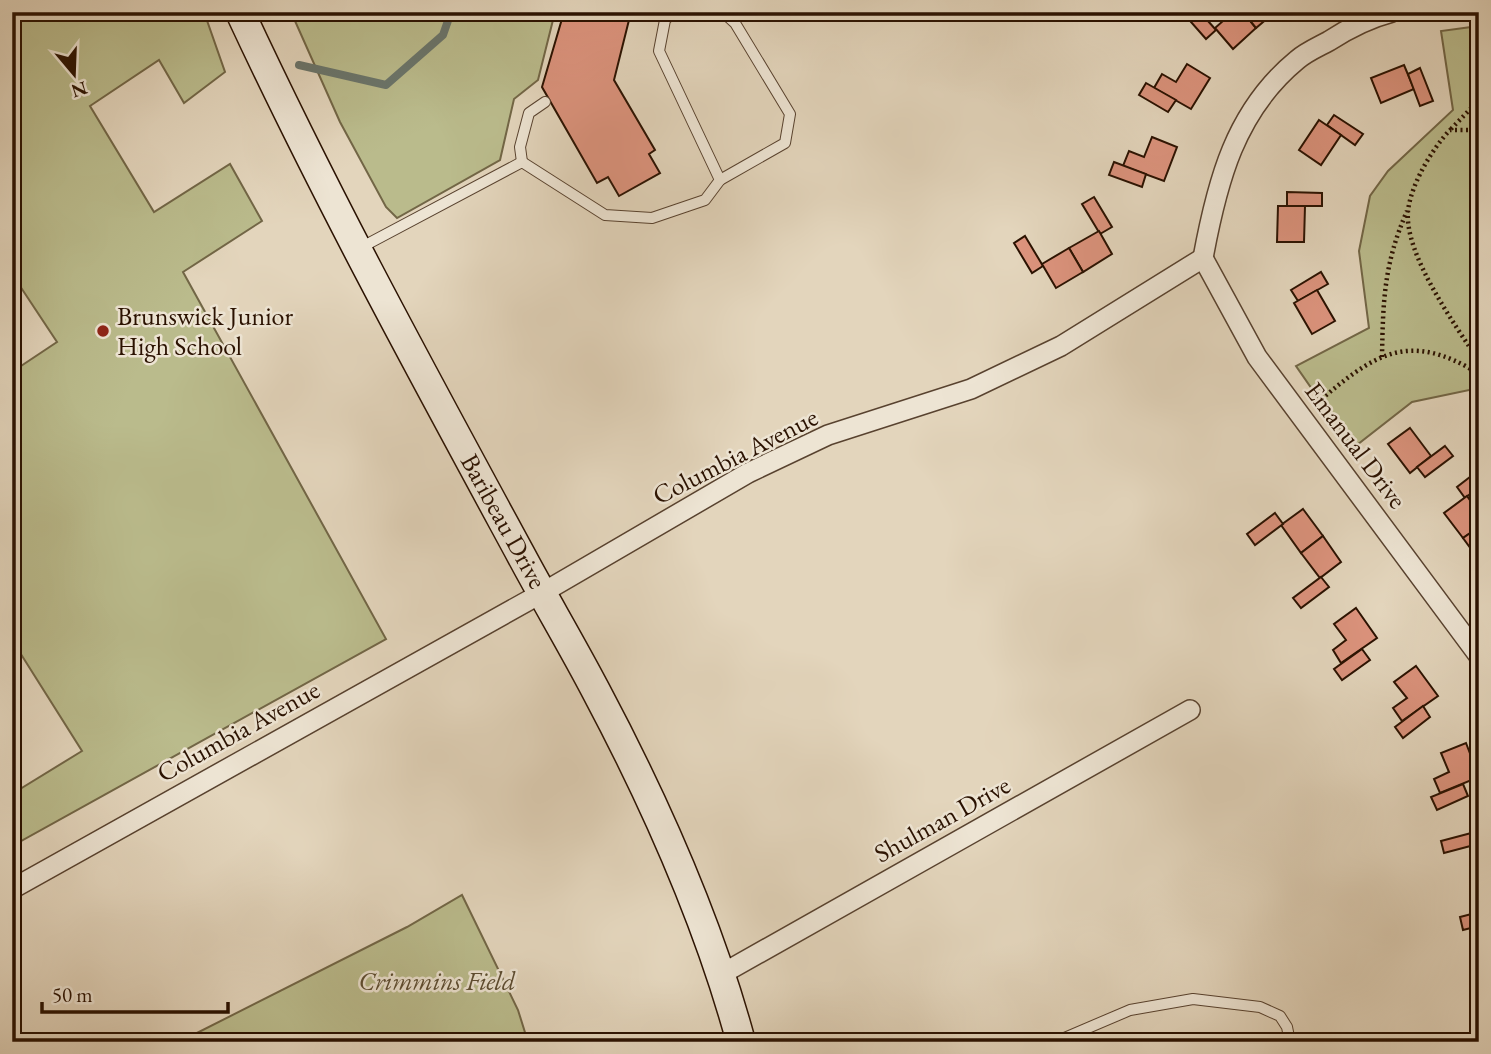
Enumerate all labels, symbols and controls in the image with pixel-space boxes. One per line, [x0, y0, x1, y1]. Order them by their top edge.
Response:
north arrow [38, 38, 108, 108]
text: N [67, 75, 91, 104]
place label: Brunswick Junior High School [117, 299, 293, 363]
marker: Brunswick Junior High School [95, 323, 111, 339]
street label: Emanual Drive [1297, 375, 1415, 515]
street label: Columbia Avenue [647, 400, 823, 512]
street label: Baribeau Drive [453, 448, 555, 594]
street label: Columbia Avenue [151, 672, 325, 790]
street label: Shulman Drive [868, 768, 1016, 870]
park label: Crimmins Field [359, 964, 516, 998]
scale bar [42, 970, 228, 1014]
text: 50 m [52, 981, 93, 1008]

